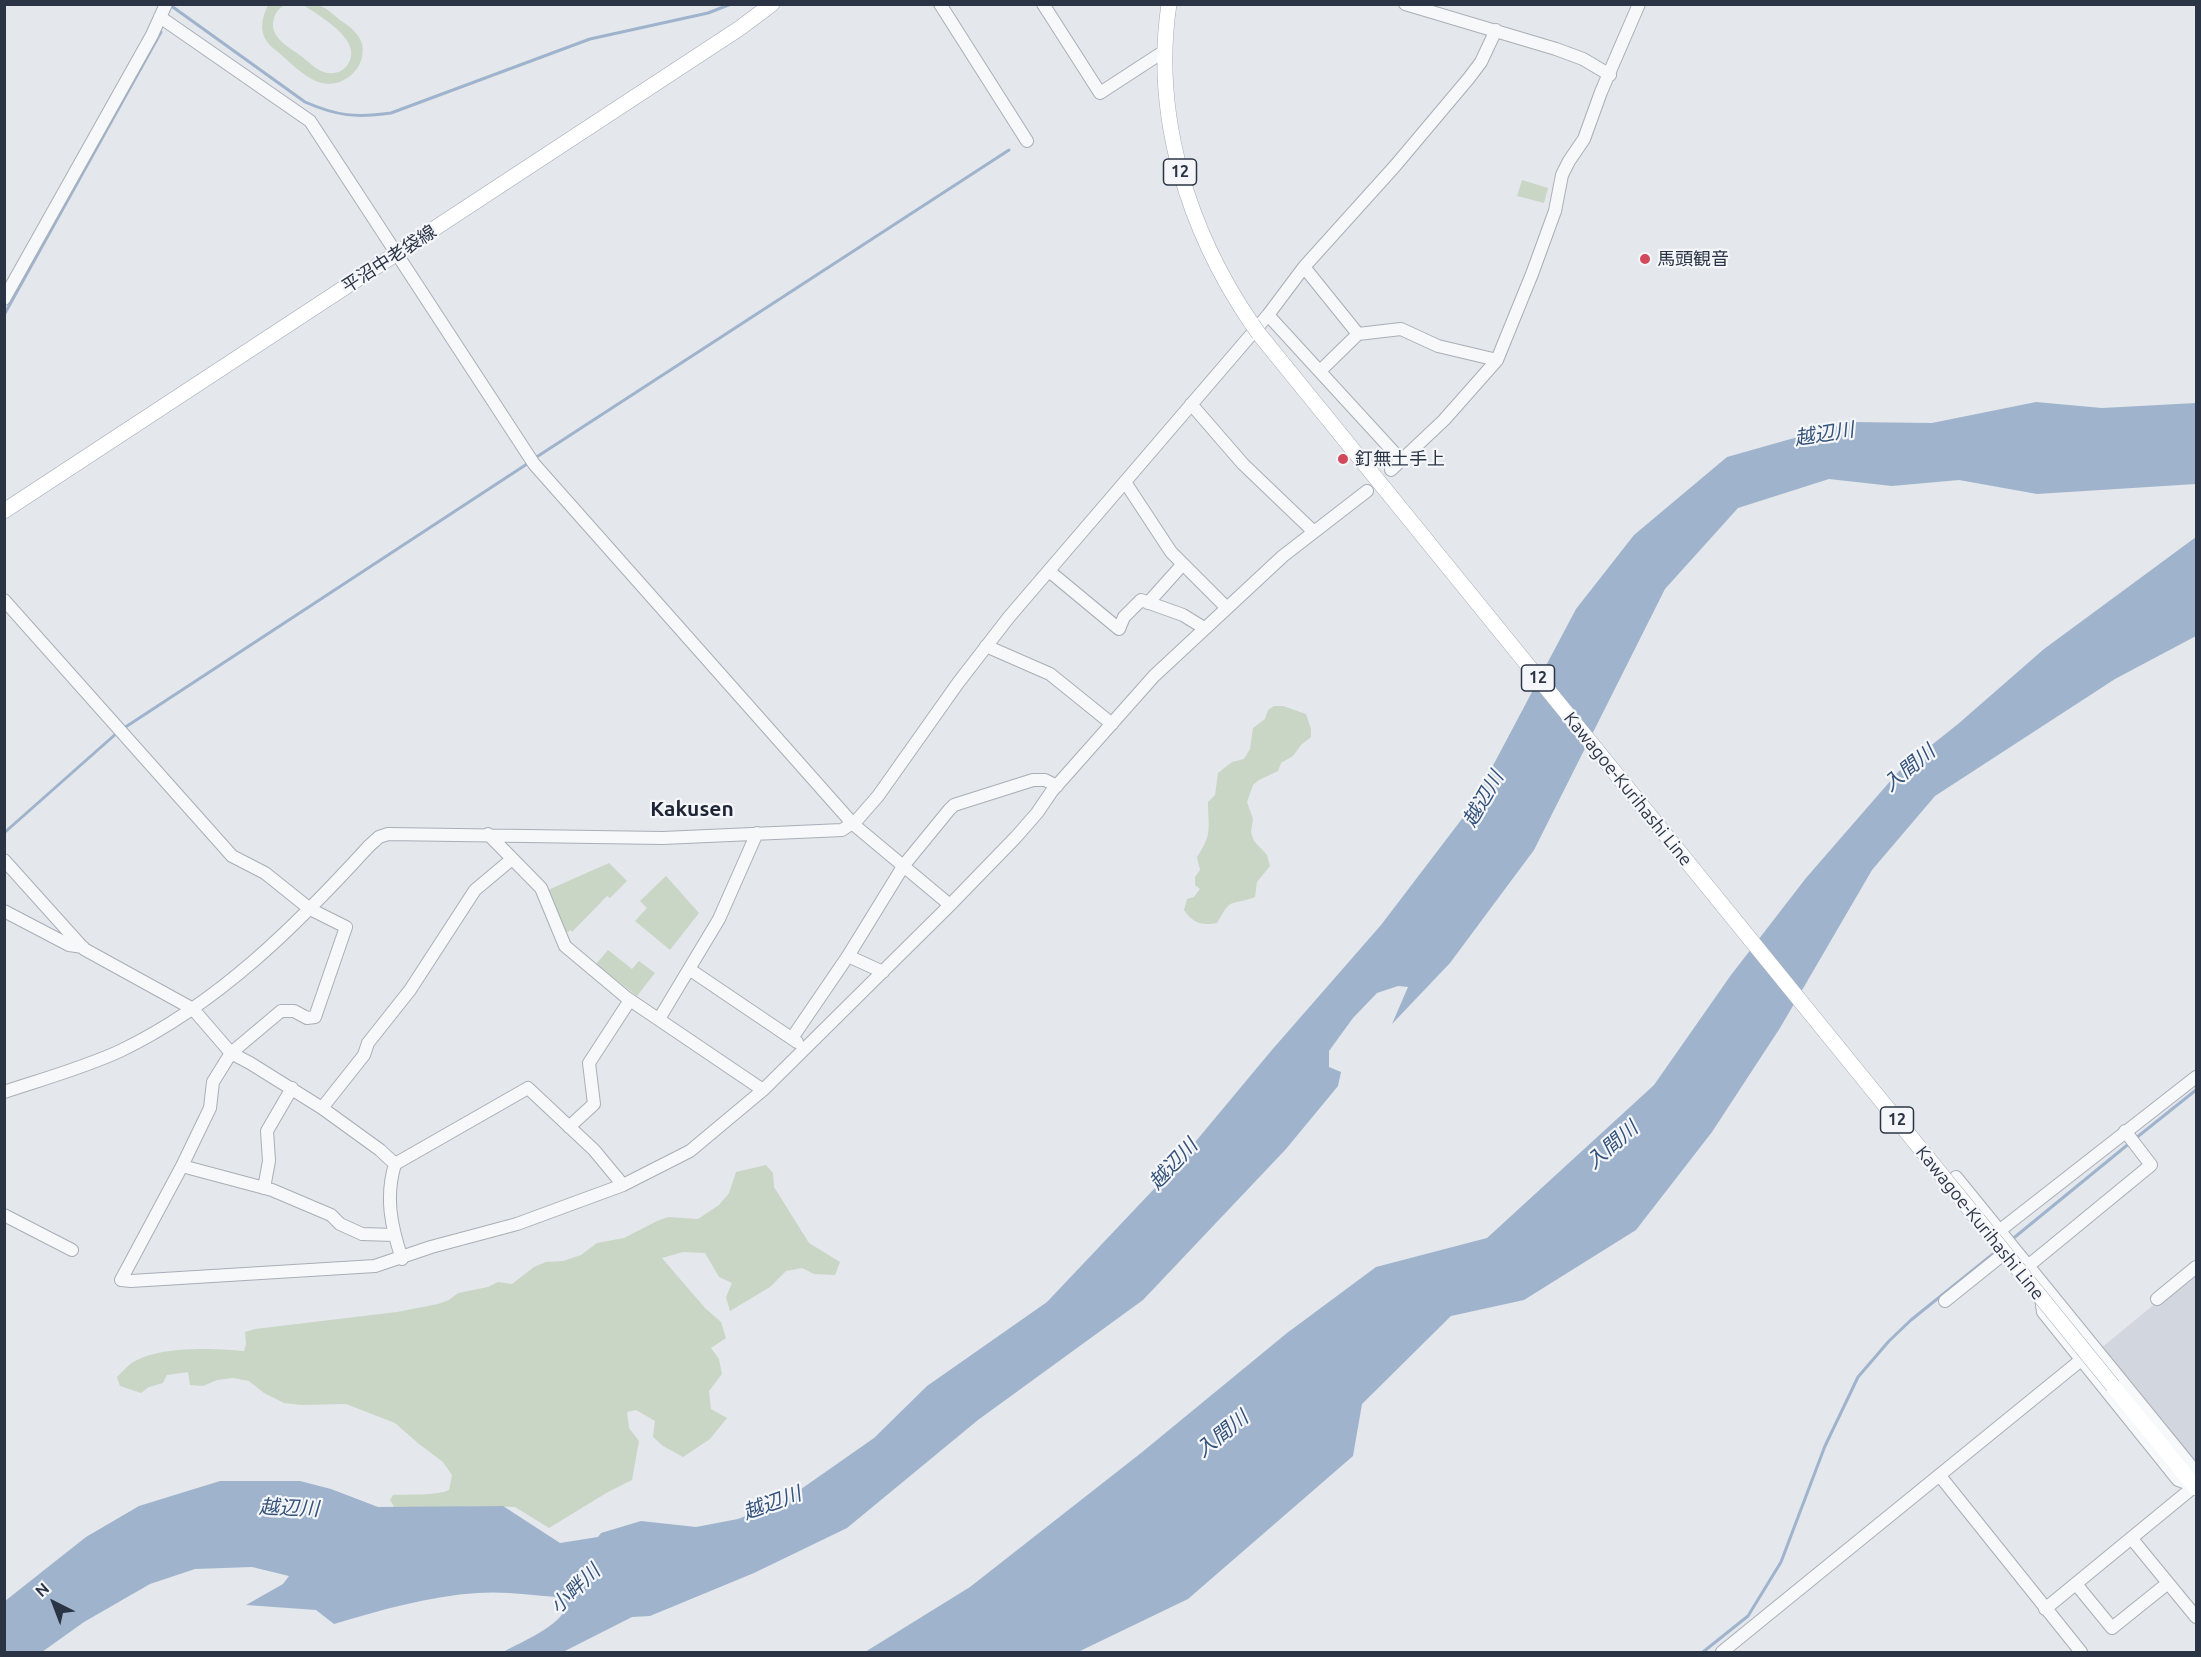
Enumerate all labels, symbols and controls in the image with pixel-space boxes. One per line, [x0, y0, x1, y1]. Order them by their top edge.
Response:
road number: 12 [1164, 159, 1196, 185]
street label: 平沼中老袋線 [338, 221, 440, 297]
place label: 馬頭観音 [1657, 248, 1729, 270]
marker: 馬頭観音 [1638, 252, 1652, 266]
water label: 越辺川 [1792, 417, 1856, 451]
place label: 釘無土手上 [1355, 448, 1445, 470]
marker: 釘無土手上 [1336, 452, 1350, 466]
road number: 12 [1522, 665, 1554, 691]
street label: Kawagoe-Kurihashi Line [1559, 708, 1697, 870]
water label: 入間川 [1878, 740, 1940, 796]
water label: 越辺川 [1458, 767, 1508, 831]
district label: Kakusen [650, 796, 734, 822]
road number: 12 [1880, 1107, 1914, 1133]
water label: 入間川 [1581, 1116, 1643, 1174]
water label: 越辺川 [1144, 1134, 1202, 1194]
street label: Kawagoe-Kurihashi Line [1911, 1142, 2049, 1304]
water label: 入間川 [1191, 1406, 1253, 1462]
water label: 越辺川 [740, 1481, 804, 1525]
water label: 越辺川 [259, 1495, 319, 1521]
water label: 小畔川 [545, 1560, 605, 1618]
north arrow [24, 1573, 84, 1633]
text: N [31, 1579, 52, 1600]

